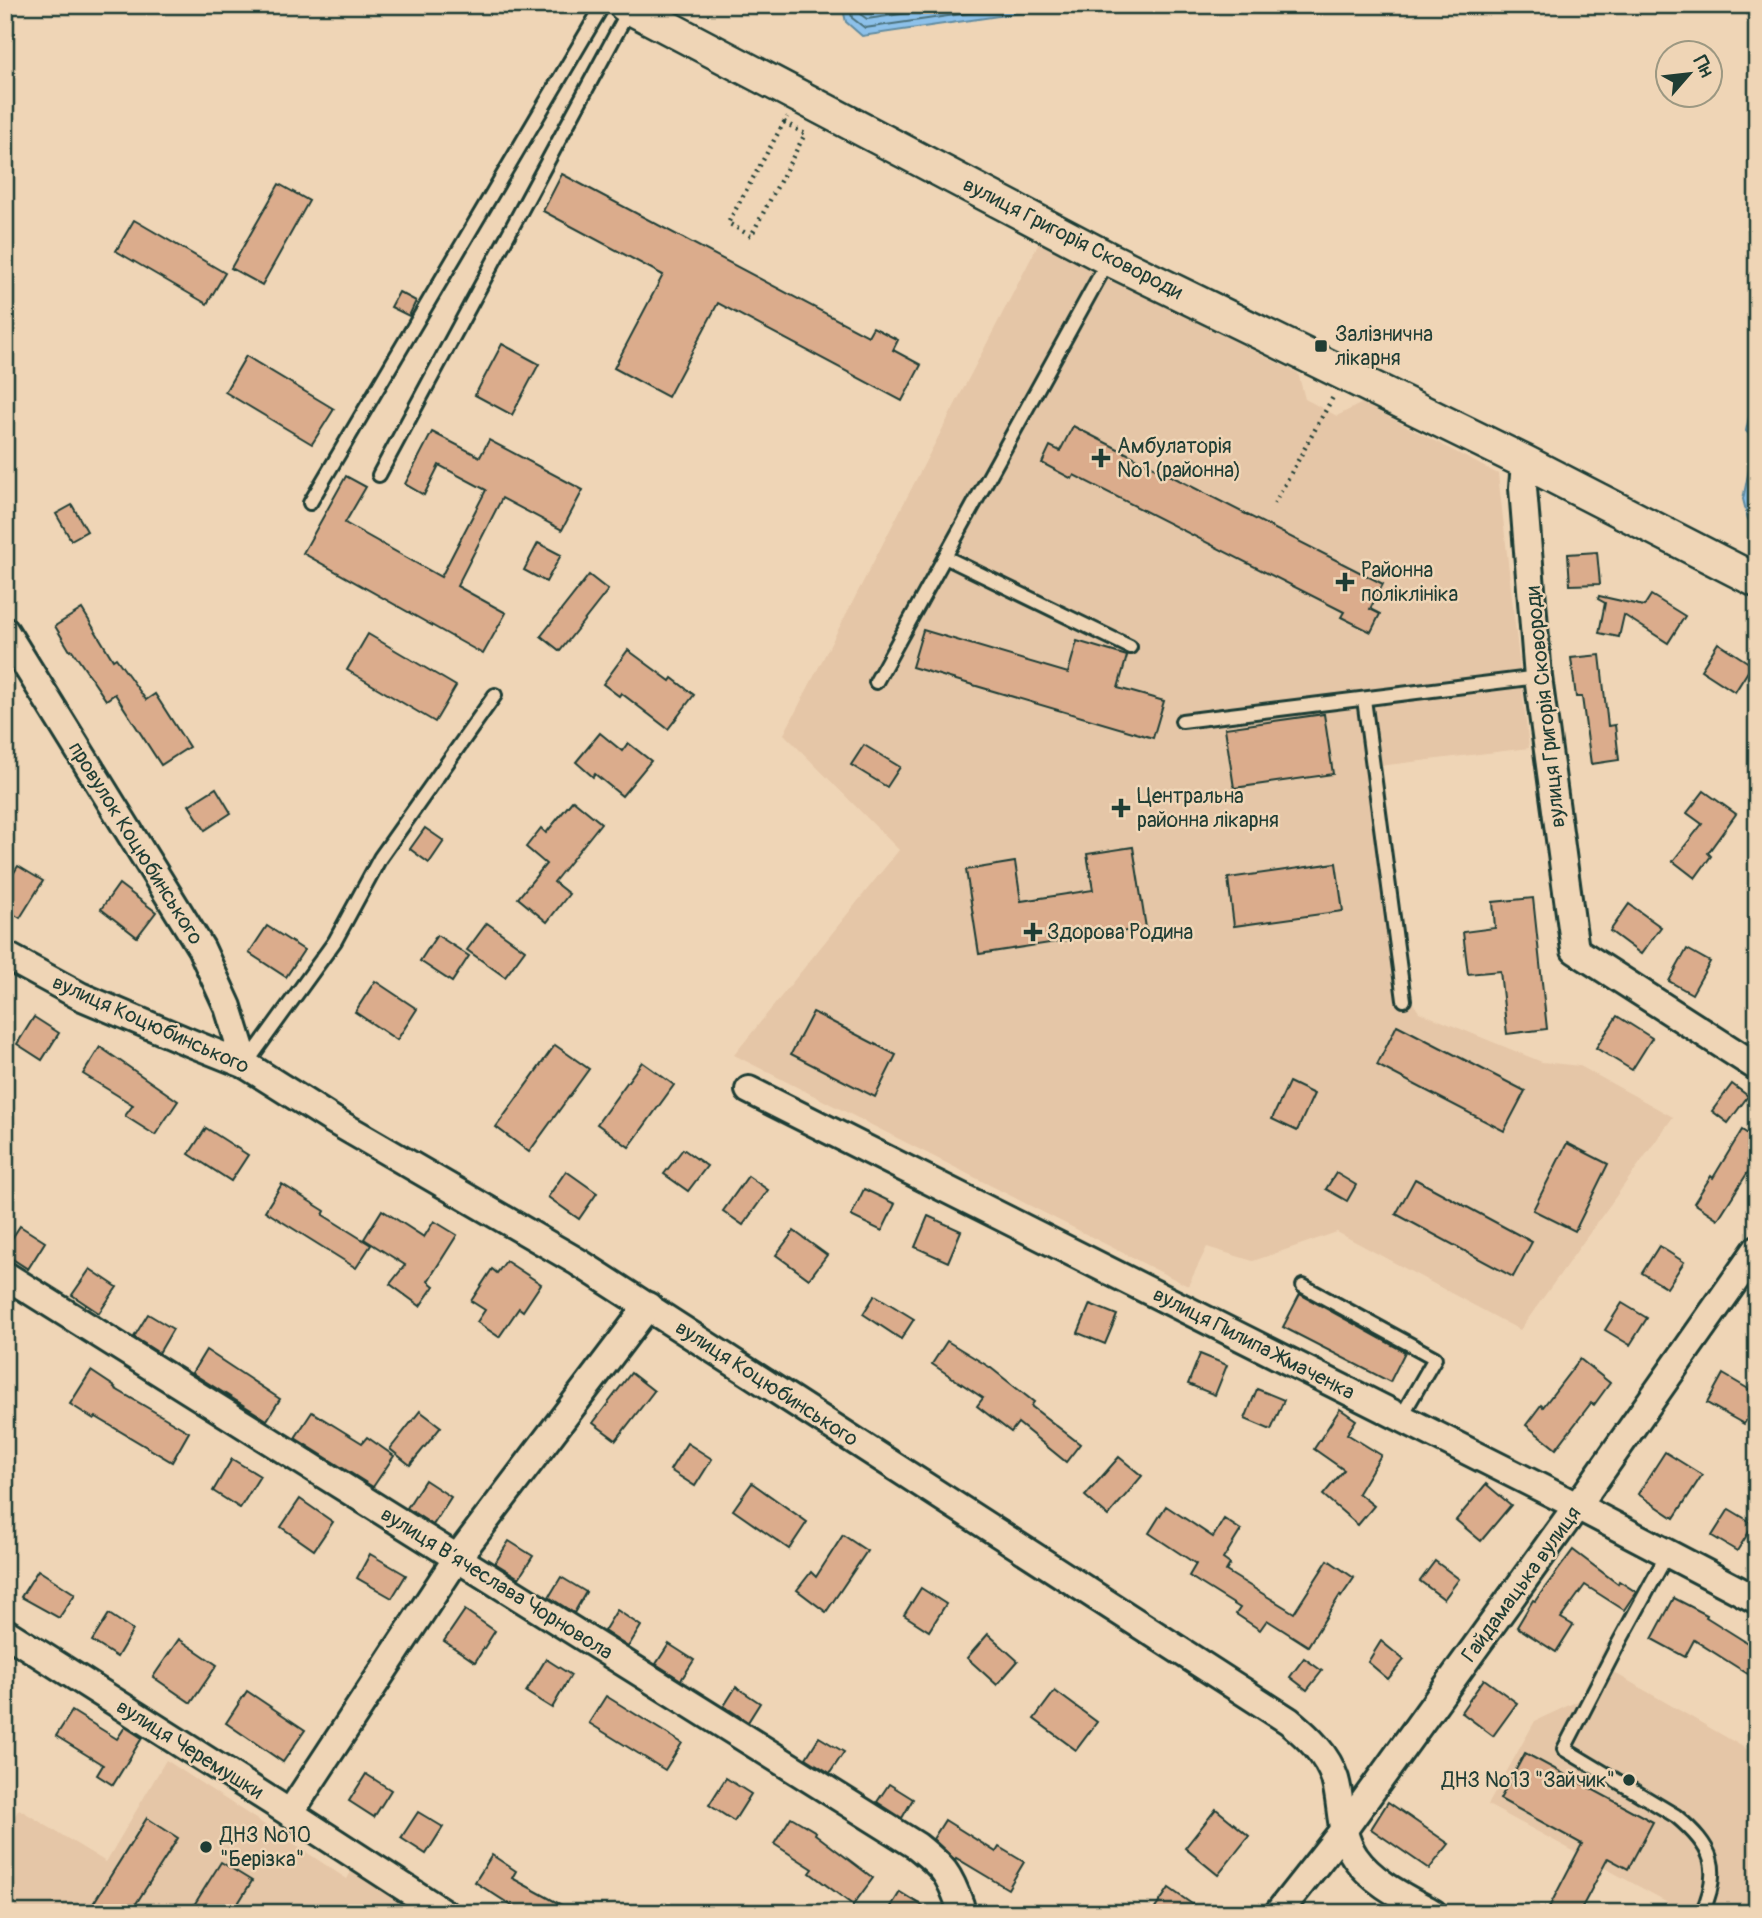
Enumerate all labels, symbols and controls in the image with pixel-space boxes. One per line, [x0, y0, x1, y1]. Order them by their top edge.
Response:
north arrow [1654, 38, 1724, 108]
text: Пн [1688, 52, 1719, 81]
street label: вулиця Григорія Сковороди [958, 171, 1187, 306]
place label: Залізнична лікарня [1335, 321, 1433, 372]
marker: Залізнична лікарня [1313, 338, 1329, 354]
place label: Амбулаторія №1 (районна) [1117, 433, 1241, 484]
marker: Амбулаторія №1 (районна) [1091, 448, 1111, 468]
place label: Районна поліклініка [1361, 557, 1458, 608]
marker: Районна поліклініка [1335, 572, 1355, 592]
street label: вулиця Григорія Сковороди [1519, 585, 1572, 829]
street label: провулок Коцюбинського [62, 737, 209, 950]
place label: Центральна районна лікарня [1137, 783, 1279, 834]
marker: Центральна районна лікарня [1111, 798, 1131, 818]
place label: Здорова Родина [1047, 919, 1193, 946]
marker: Здорова Родина [1025, 924, 1041, 940]
street label: вулиця Коцюбинського [48, 969, 254, 1080]
street label: вулиця Пилипа Жмаченка [1148, 1281, 1359, 1406]
street label: вулиця Коцюбинського [670, 1314, 863, 1453]
street label: вулиця Вʼячеслава Чорновола [376, 1501, 618, 1666]
street label: Гайдамацька вулиця [1456, 1501, 1587, 1668]
street label: вулиця Черемушки [111, 1693, 268, 1805]
place label: ДНЗ №13 "Зайчик" [1441, 1767, 1615, 1794]
marker: ДНЗ №13 "Зайчик" [1621, 1772, 1637, 1788]
place label: ДНЗ №10 "Берізка" [219, 1822, 311, 1873]
marker: ДНЗ №10 "Берізка" [198, 1839, 214, 1855]

